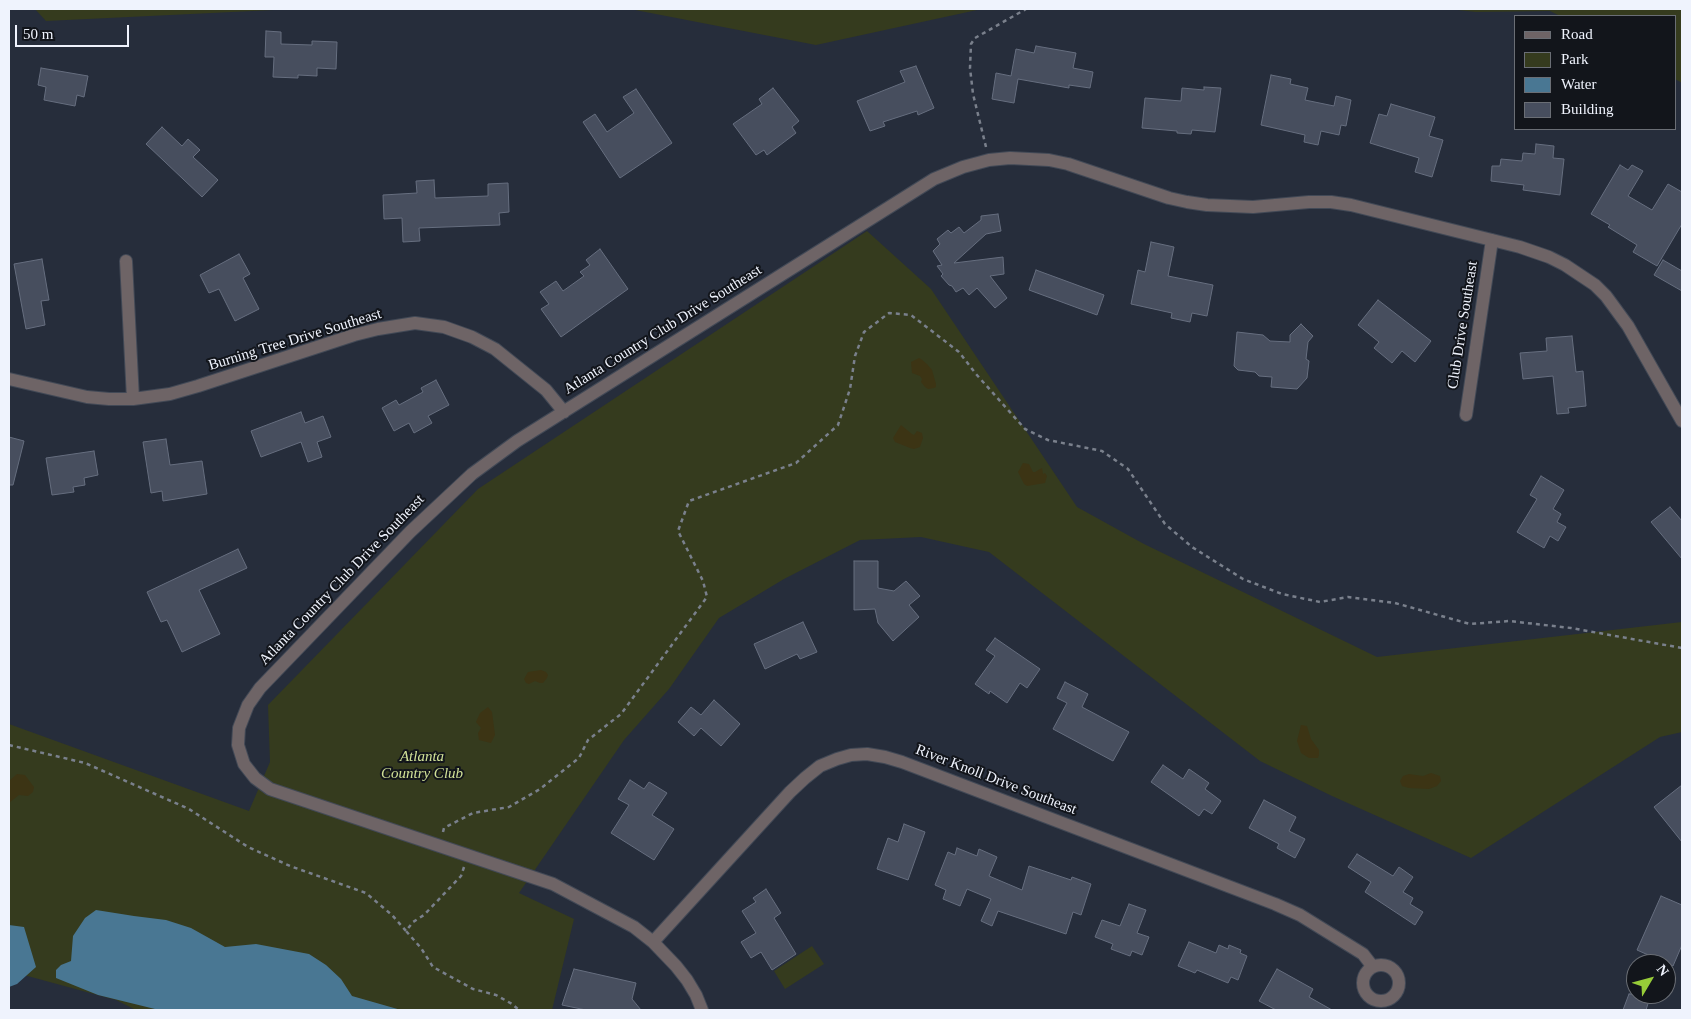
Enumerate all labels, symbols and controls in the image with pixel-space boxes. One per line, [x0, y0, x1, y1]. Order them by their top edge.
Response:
scale bar [18, 15, 131, 47]
legend [1514, 15, 1676, 130]
text: 50 m [23, 26, 53, 42]
text: Road [1561, 26, 1593, 42]
text: Park [1561, 51, 1589, 67]
text: Water [1561, 76, 1596, 92]
text: Building [1561, 101, 1614, 117]
street label: Club Drive Southeast [1444, 260, 1482, 390]
street label: Atlanta Country Club Drive Southeast [561, 261, 765, 399]
street label: Burning Tree Drive Southeast [206, 305, 384, 375]
street label: Atlanta Country Club Drive Southeast [256, 491, 428, 669]
street label: River Knoll Drive Southeast [913, 741, 1079, 819]
park label: Atlanta Country Club [381, 748, 463, 783]
north arrow [1626, 954, 1676, 1004]
text: N [1654, 962, 1672, 979]

